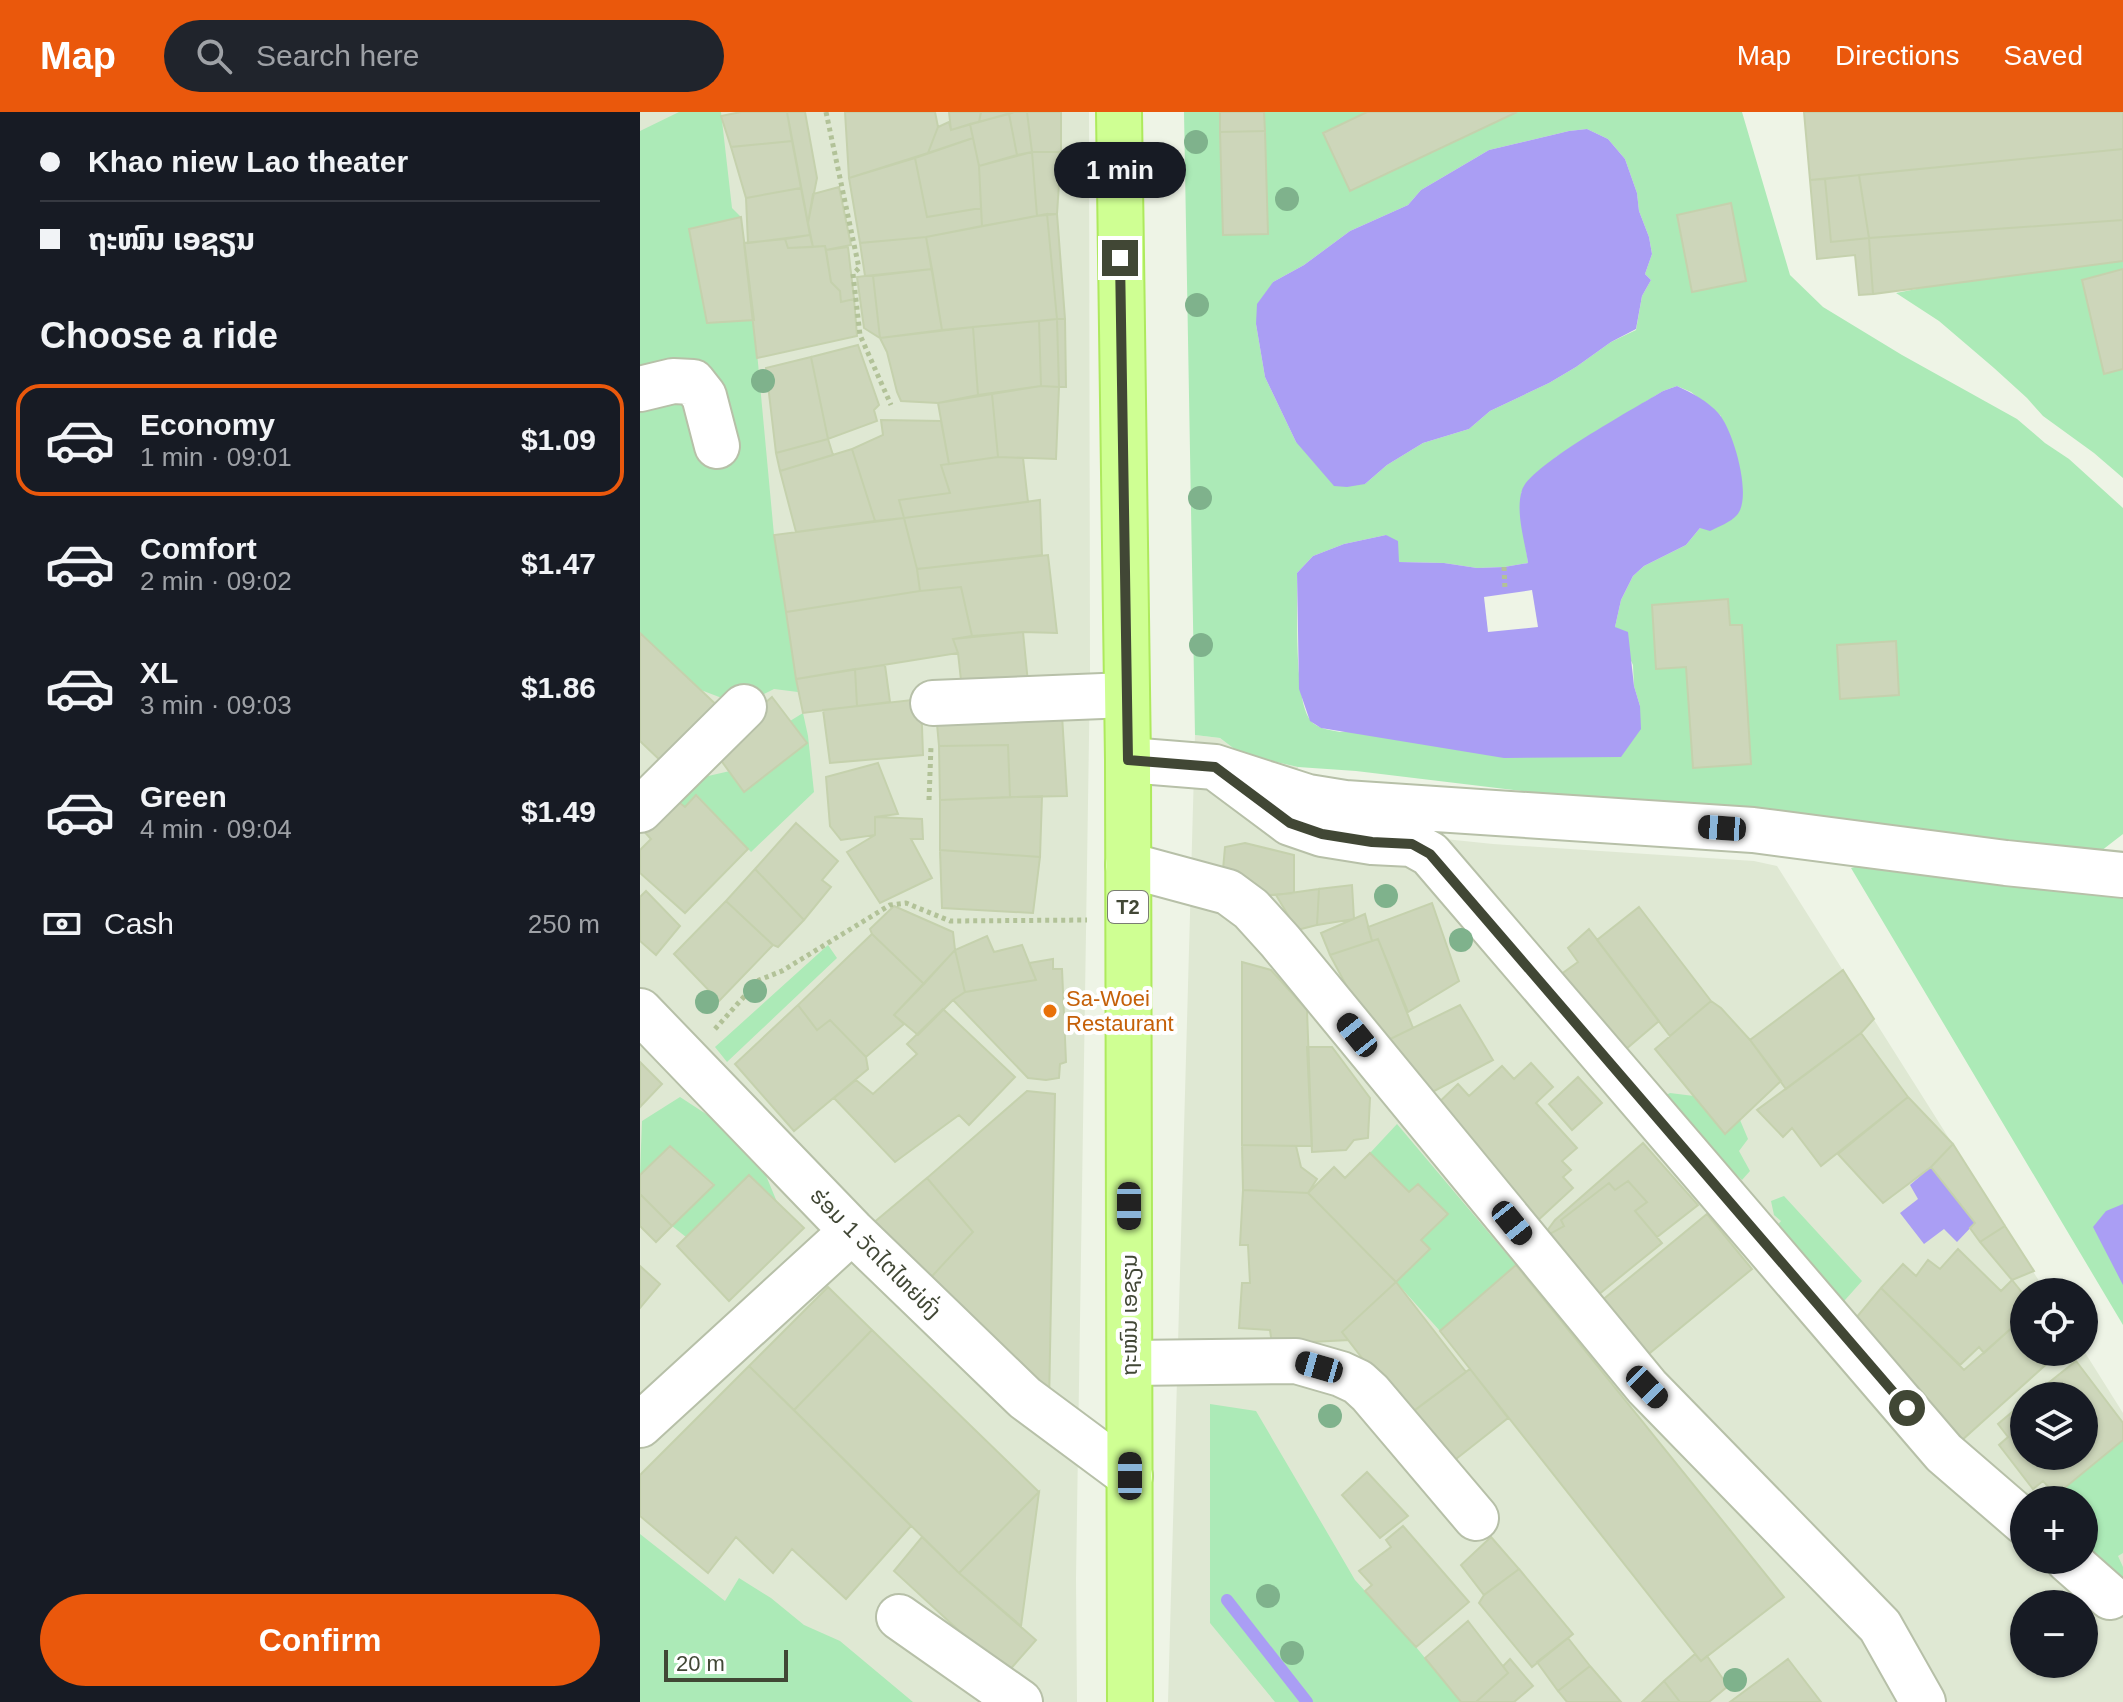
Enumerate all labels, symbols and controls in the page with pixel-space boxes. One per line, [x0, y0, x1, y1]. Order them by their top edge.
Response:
search box [164, 20, 724, 92]
icon: search [192, 34, 236, 78]
text: Map [40, 35, 116, 77]
text: Search here [256, 39, 419, 72]
text: Map [1737, 40, 1791, 71]
text: Directions [1835, 40, 1960, 71]
text: Saved [2004, 40, 2083, 71]
callout: 1 min [1054, 142, 1186, 198]
text: Khao niew Lao theater [88, 145, 408, 178]
text: 1 min [1086, 155, 1154, 185]
text: ຖະໜົນ ເອຊຽນ [88, 223, 255, 256]
route end [1102, 240, 1138, 276]
text: Choose a ride [40, 315, 278, 356]
icon: car [44, 404, 116, 476]
text: Economy [140, 408, 275, 441]
text: $1.09 [521, 423, 596, 456]
text: 1 min · 09:01 [140, 442, 292, 472]
icon: car [44, 528, 116, 600]
text: Comfort [140, 532, 257, 565]
text: $1.47 [521, 547, 596, 580]
text: 2 min · 09:02 [140, 566, 292, 596]
icon: car [44, 652, 116, 724]
text: XL [140, 656, 178, 689]
text: $1.86 [521, 671, 596, 704]
text: 3 min · 09:03 [140, 690, 292, 720]
icon: car [44, 776, 116, 848]
text: Green [140, 780, 227, 813]
text: $1.49 [521, 795, 596, 828]
text: 4 min · 09:04 [140, 814, 292, 844]
car [1697, 814, 1747, 842]
road number: T2 [1108, 891, 1148, 923]
icon: cash [40, 902, 84, 946]
text: Cash [104, 907, 174, 940]
text: 250 m [528, 909, 600, 939]
place label: Sa-Woei Restaurant [1066, 986, 1174, 1036]
marker: Sa-Woei Restaurant [1041, 1002, 1059, 1020]
car [1333, 1009, 1381, 1061]
street label: ຮ່ອມ 1 ວັດໄຕໄຫຍ່ທົ່ງ [805, 1181, 948, 1324]
car [1117, 1182, 1141, 1230]
car [1488, 1197, 1536, 1249]
street label: ຖະໜົນ ເອຊຽນ [1117, 1254, 1143, 1376]
map controls [2010, 1278, 2098, 1678]
button: locate [2010, 1278, 2098, 1366]
car [1293, 1349, 1345, 1385]
car [1622, 1361, 1672, 1413]
button: layers [2010, 1382, 2098, 1470]
route start [1889, 1390, 1925, 1426]
car [1118, 1452, 1142, 1500]
button: + [2010, 1486, 2098, 1574]
button: − [2010, 1590, 2098, 1678]
button: Confirm [40, 1594, 600, 1686]
scale bar [664, 1646, 788, 1682]
text: 20 m [676, 1651, 725, 1676]

